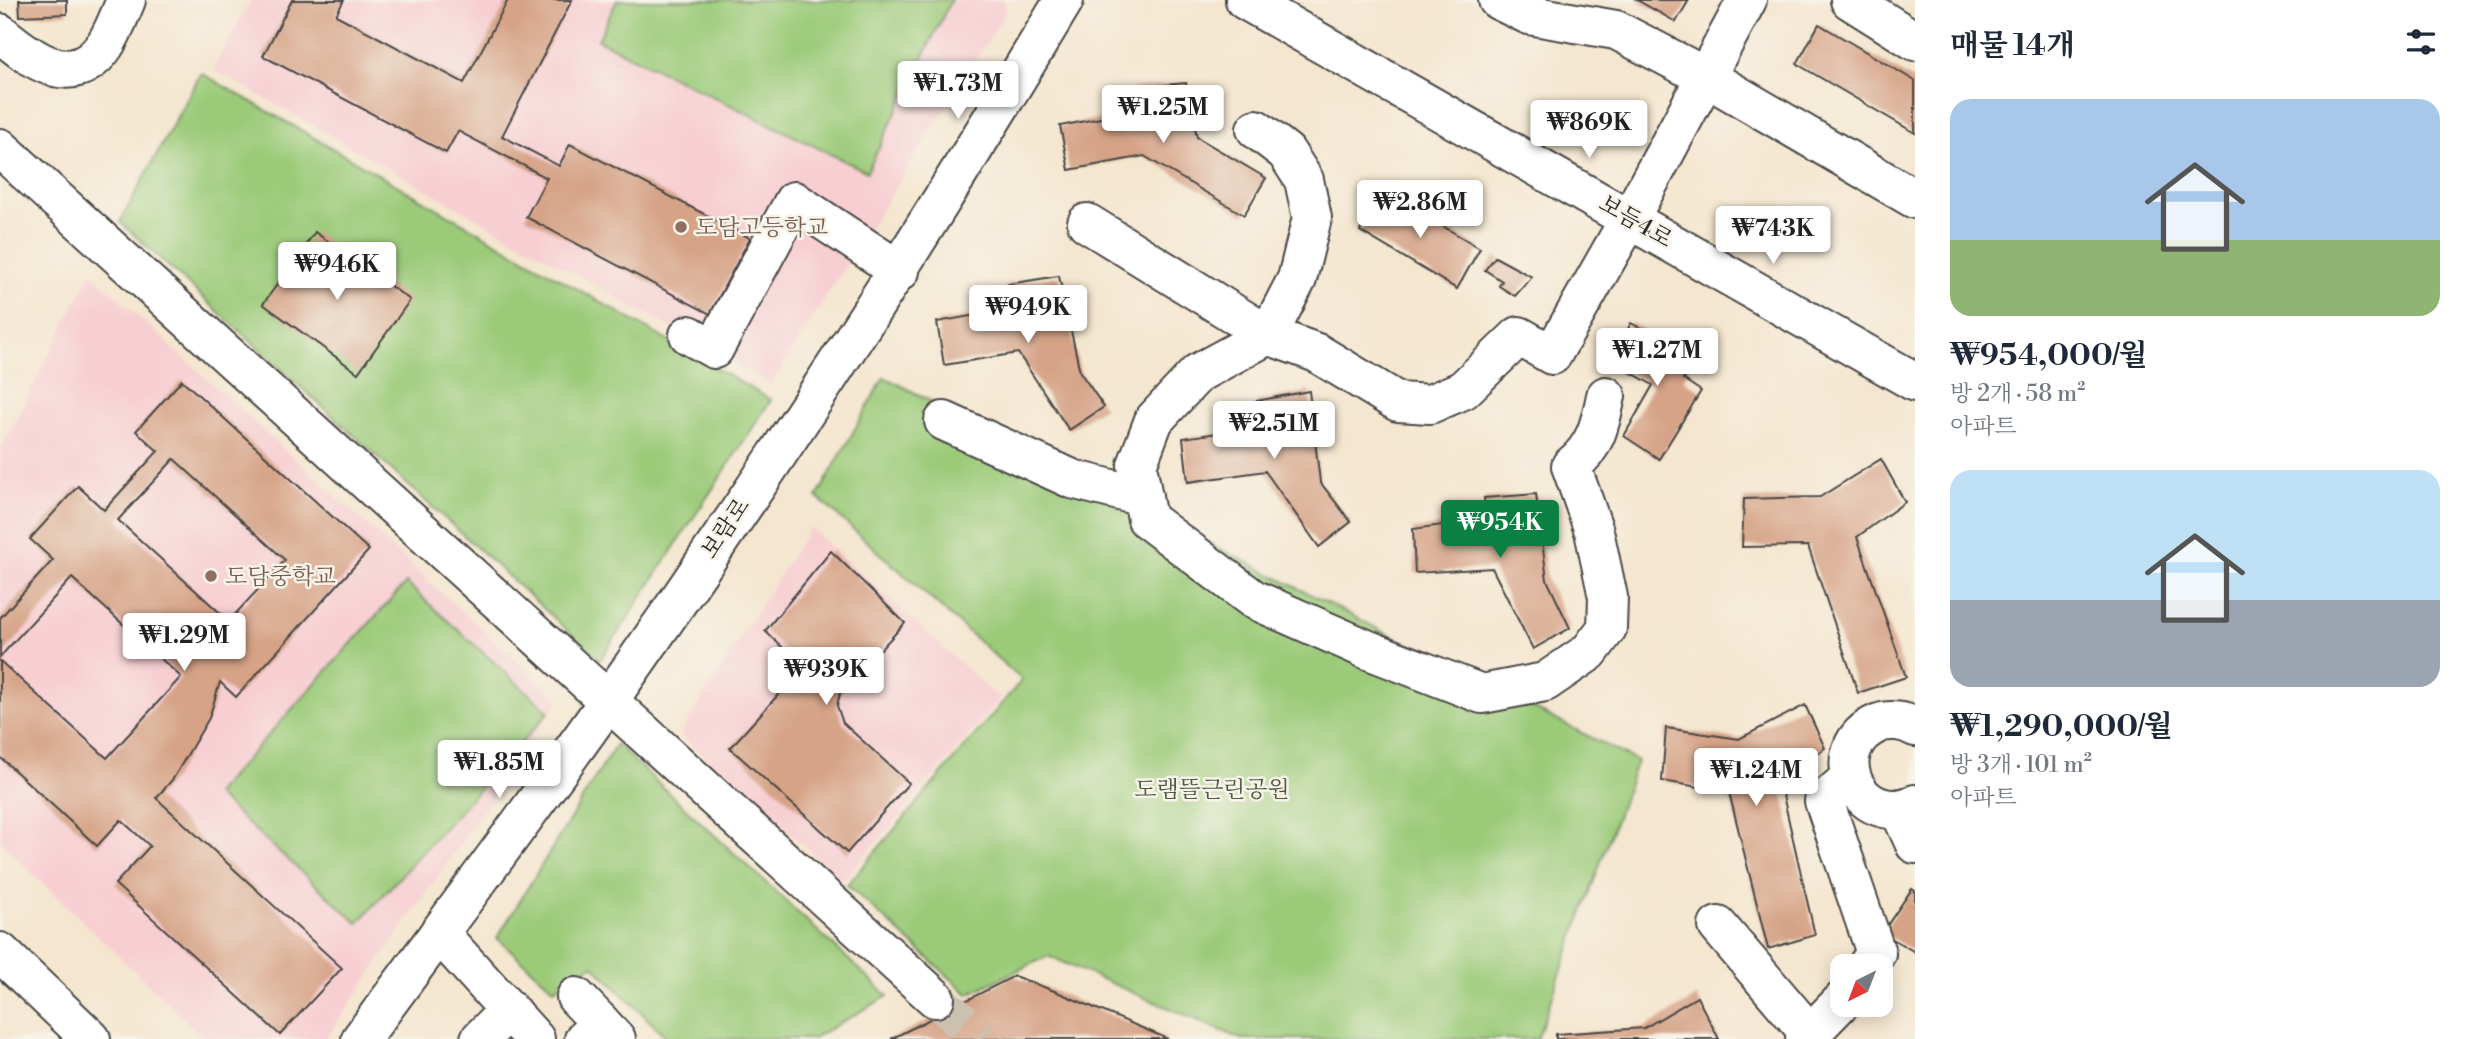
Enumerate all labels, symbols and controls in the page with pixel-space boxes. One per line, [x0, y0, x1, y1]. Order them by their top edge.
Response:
icon: filters [2402, 23, 2440, 61]
text: 매물 14개 [1950, 27, 2075, 65]
pin: ₩1.73M [901, 61, 1015, 121]
text: ₩1.73M [914, 70, 1002, 98]
pin: ₩1.25M [1106, 86, 1220, 145]
text: ₩1.25M [1118, 94, 1208, 122]
pin: ₩869K [1540, 100, 1638, 160]
text: ₩869K [1546, 109, 1632, 137]
icon: home [2132, 144, 2258, 270]
pin: ₩2.86M [1363, 180, 1477, 240]
text: ₩2.86M [1373, 189, 1467, 217]
street label: 보듬4로 [1594, 190, 1677, 254]
pin: ₩743K [1724, 206, 1822, 266]
place label: 도담고등학교 [695, 214, 828, 242]
text: ₩743K [1732, 215, 1814, 243]
marker: 도담고등학교 [673, 219, 689, 235]
pin: ₩946K [288, 243, 386, 302]
text: ₩946K [294, 251, 380, 279]
pin: ₩949K [979, 286, 1077, 345]
text: ₩949K [985, 294, 1071, 322]
pin: ₩1.27M [1600, 328, 1714, 388]
text: ₩1.27M [1612, 337, 1702, 365]
text: ₩954,000/월 [1950, 337, 2147, 375]
text: 방 2개 · 58 m² [1950, 380, 2085, 408]
pin: ₩2.51M [1217, 402, 1331, 461]
text: ₩2.51M [1229, 410, 1319, 438]
text: 아파트 [1950, 413, 2017, 441]
street label: 보람로 [696, 493, 756, 564]
pin: ₩954K [1451, 500, 1549, 560]
text: ₩954K [1457, 509, 1543, 537]
icon: home [2132, 515, 2258, 641]
place label: 도담중학교 [225, 563, 336, 591]
marker: 도담중학교 [203, 568, 219, 584]
pin: ₩1.29M [127, 614, 241, 673]
text: ₩1.29M [139, 622, 229, 650]
pin: ₩939K [777, 648, 875, 707]
text: ₩939K [784, 656, 868, 684]
text: ₩1,290,000/월 [1950, 708, 2173, 746]
pin: ₩1.85M [442, 740, 556, 800]
pin: ₩1.24M [1699, 748, 1813, 808]
text: ₩1.85M [454, 749, 544, 777]
text: 방 3개 · 101 m² [1950, 751, 2092, 779]
text: ₩1.24M [1710, 757, 1802, 785]
park label: 도램뜰근린공원 [1134, 776, 1290, 804]
text: 아파트 [1950, 784, 2017, 812]
north arrow [1830, 954, 1894, 1017]
map controls [1830, 954, 1893, 1017]

